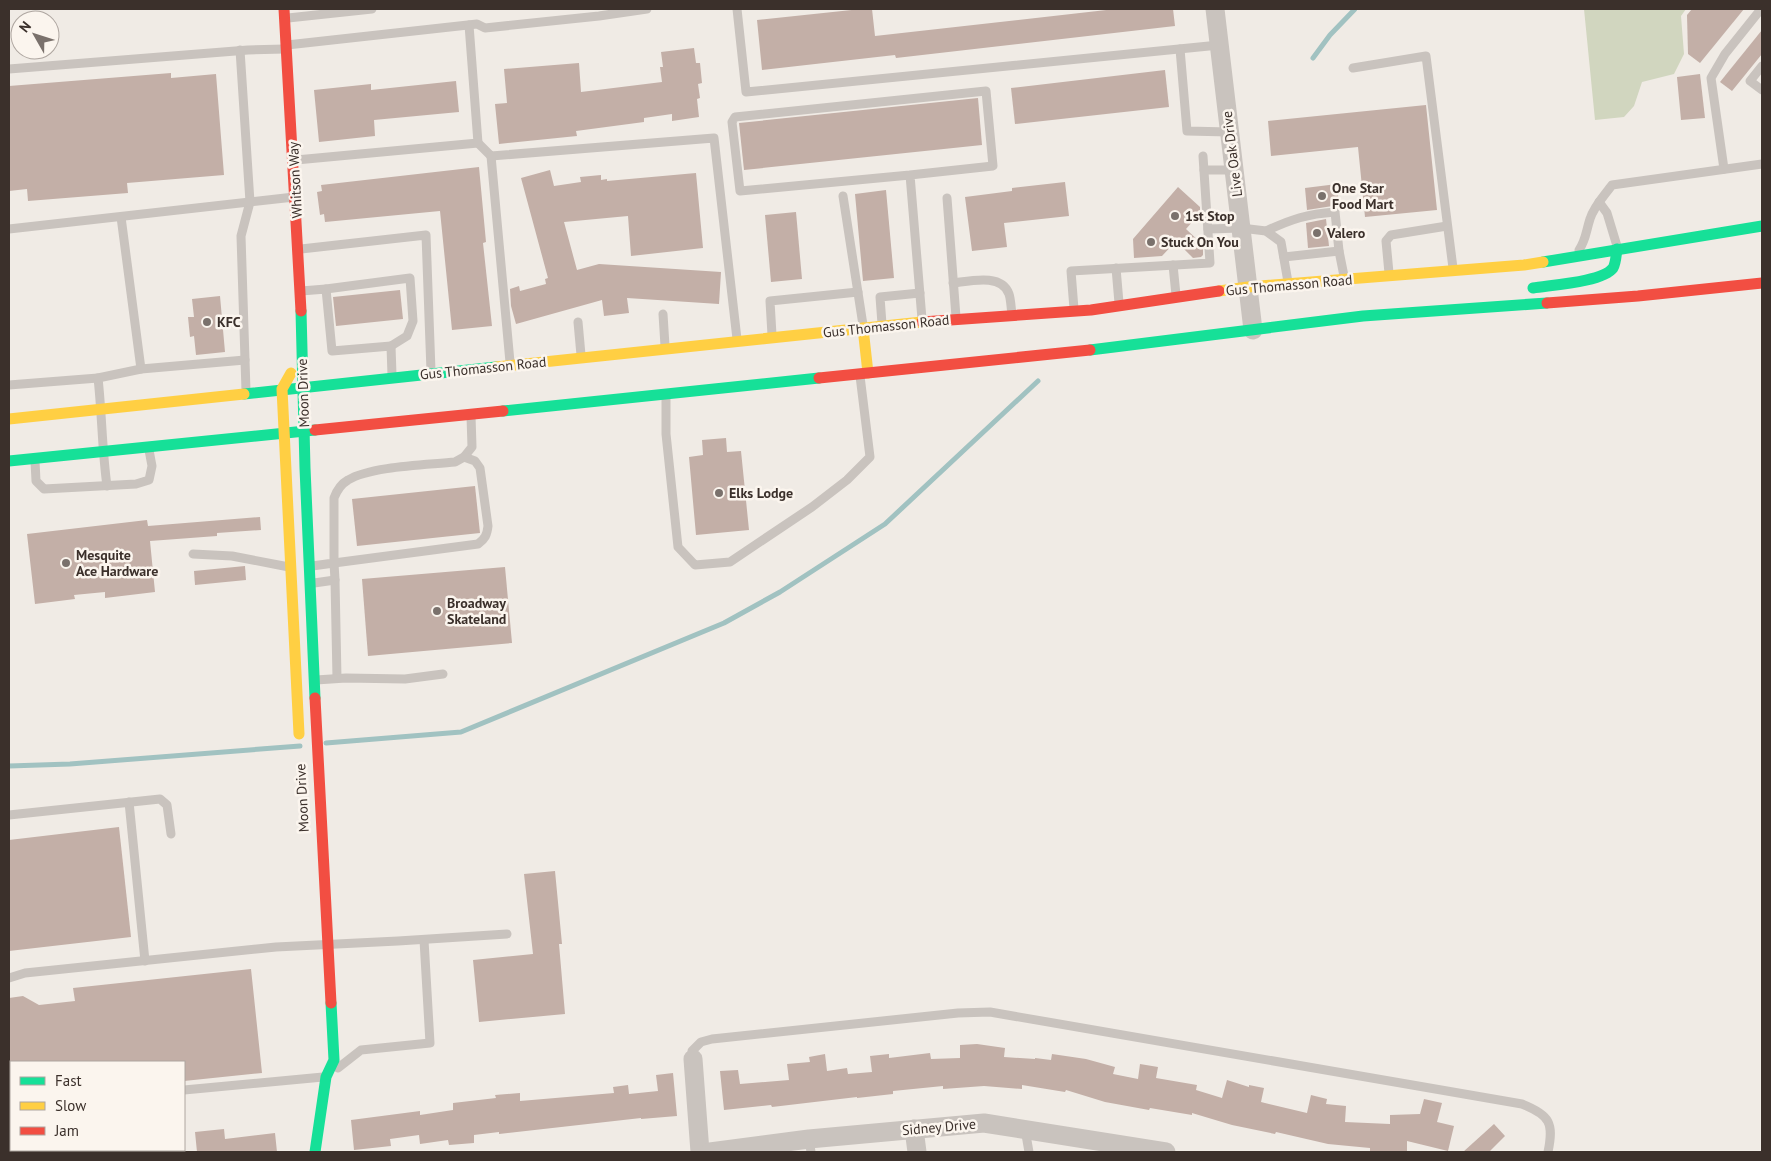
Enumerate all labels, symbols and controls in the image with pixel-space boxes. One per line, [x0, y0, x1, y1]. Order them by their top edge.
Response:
north arrow [10, 10, 60, 60]
text: N [15, 18, 35, 36]
street label: Live Oak Drive [1218, 110, 1246, 198]
street label: Whitson Way [284, 141, 306, 219]
place label: One Star Food Mart [1332, 179, 1394, 213]
marker: One Star Food Mart [1316, 190, 1328, 202]
place label: 1st Stop [1185, 207, 1235, 225]
marker: 1st Stop [1169, 210, 1181, 222]
place label: Valero [1326, 224, 1366, 242]
marker: Valero [1311, 227, 1323, 239]
place label: Stuck On You [1161, 233, 1239, 251]
marker: Stuck On You [1145, 236, 1157, 248]
street label: Gus Thomasson Road [1225, 271, 1353, 299]
street label: Gus Thomasson Road [822, 310, 950, 342]
place label: KFC [217, 313, 241, 331]
marker: KFC [201, 316, 213, 328]
street label: Gus Thomasson Road [419, 352, 547, 384]
street label: Moon Drive [293, 358, 313, 428]
place label: Elks Lodge [729, 484, 793, 502]
marker: Elks Lodge [713, 487, 725, 499]
place label: Mesquite Ace Hardware [76, 546, 158, 580]
marker: Mesquite Ace Hardware [60, 557, 72, 569]
place label: Broadway Skateland [447, 594, 506, 628]
marker: Broadway Skateland [431, 605, 443, 617]
street label: Moon Drive [291, 763, 313, 833]
legend [10, 1061, 185, 1151]
text: Fast [55, 1071, 82, 1090]
text: Slow [55, 1096, 86, 1115]
street label: Sidney Drive [901, 1115, 977, 1139]
text: Jam [54, 1121, 79, 1140]

